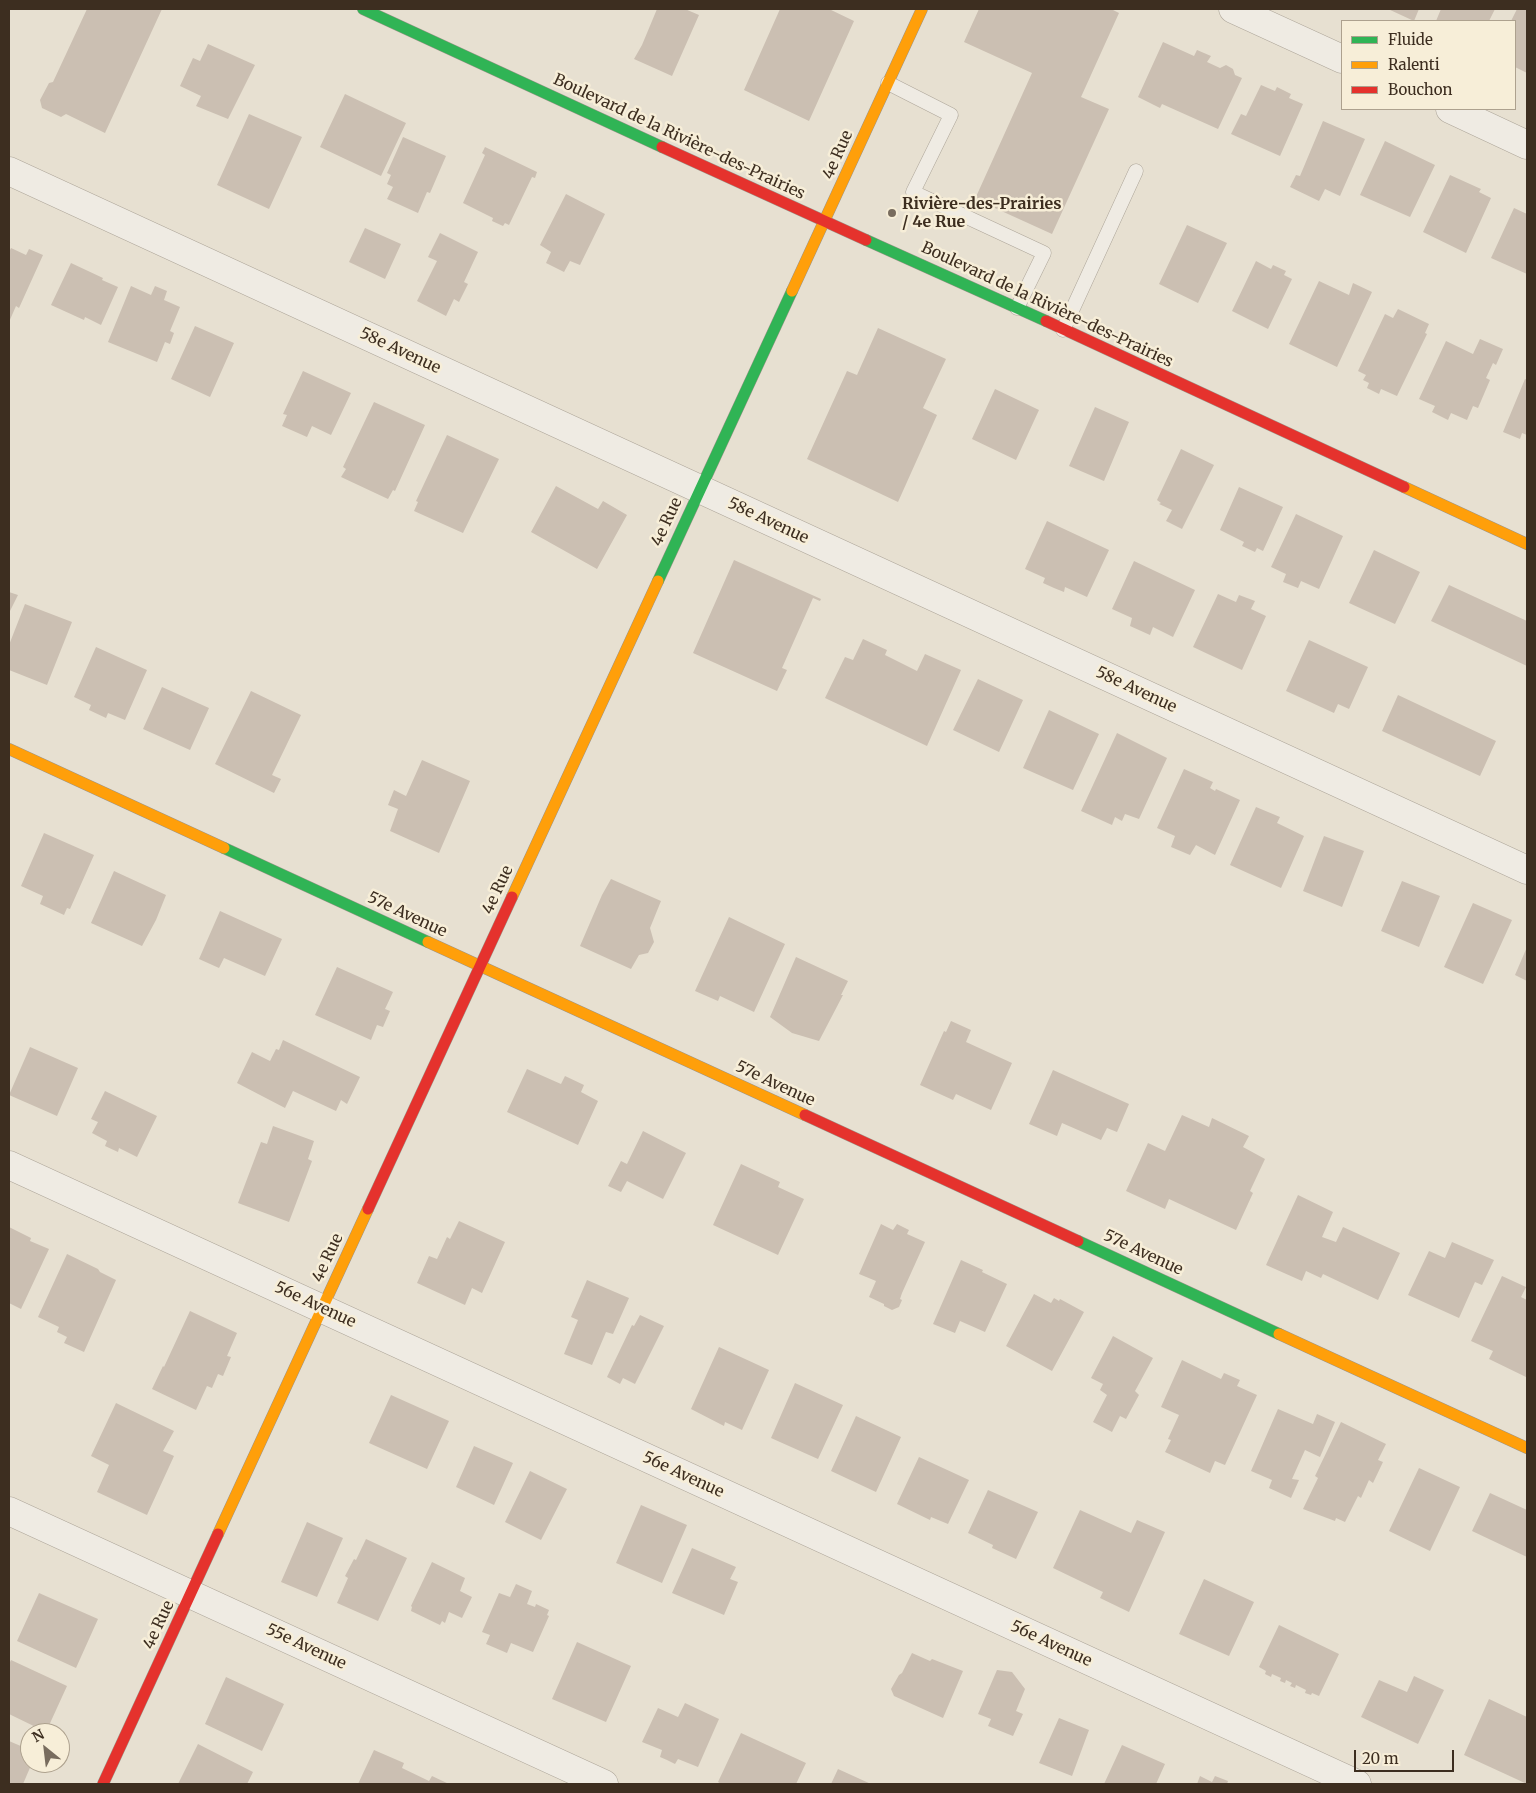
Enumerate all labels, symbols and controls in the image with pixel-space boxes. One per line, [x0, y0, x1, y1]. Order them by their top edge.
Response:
legend [1341, 20, 1516, 110]
text: Fluide [1388, 30, 1433, 49]
text: Ralenti [1388, 55, 1440, 74]
street label: Boulevard de la Rivière-des-Prairies [550, 70, 808, 204]
text: Bouchon [1388, 80, 1452, 99]
street label: 4e Rue [819, 128, 857, 182]
place label: Rivière-des-Prairies / 4e Rue [902, 194, 1062, 232]
marker: Rivière-des-Prairies / 4e Rue [886, 207, 898, 219]
street label: Boulevard de la Rivière-des-Prairies [918, 238, 1176, 372]
street label: 58e Avenue [357, 324, 443, 378]
street label: 58e Avenue [725, 494, 811, 548]
street label: 4e Rue [647, 495, 687, 549]
street label: 58e Avenue [1093, 663, 1179, 717]
street label: 4e Rue [478, 863, 518, 917]
street label: 57e Avenue [364, 888, 450, 942]
street label: 57e Avenue [732, 1057, 818, 1111]
street label: 57e Avenue [1100, 1226, 1186, 1280]
street label: 4e Rue [308, 1231, 348, 1285]
street label: 56e Avenue [271, 1278, 359, 1332]
street label: 56e Avenue [639, 1448, 727, 1502]
street label: 4e Rue [139, 1598, 179, 1652]
street label: 56e Avenue [1007, 1617, 1095, 1671]
street label: 55e Avenue [263, 1620, 349, 1674]
north arrow [20, 1723, 70, 1773]
text: N [29, 1725, 47, 1746]
scale bar [1356, 1740, 1456, 1772]
text: 20 m [1362, 1749, 1399, 1768]

